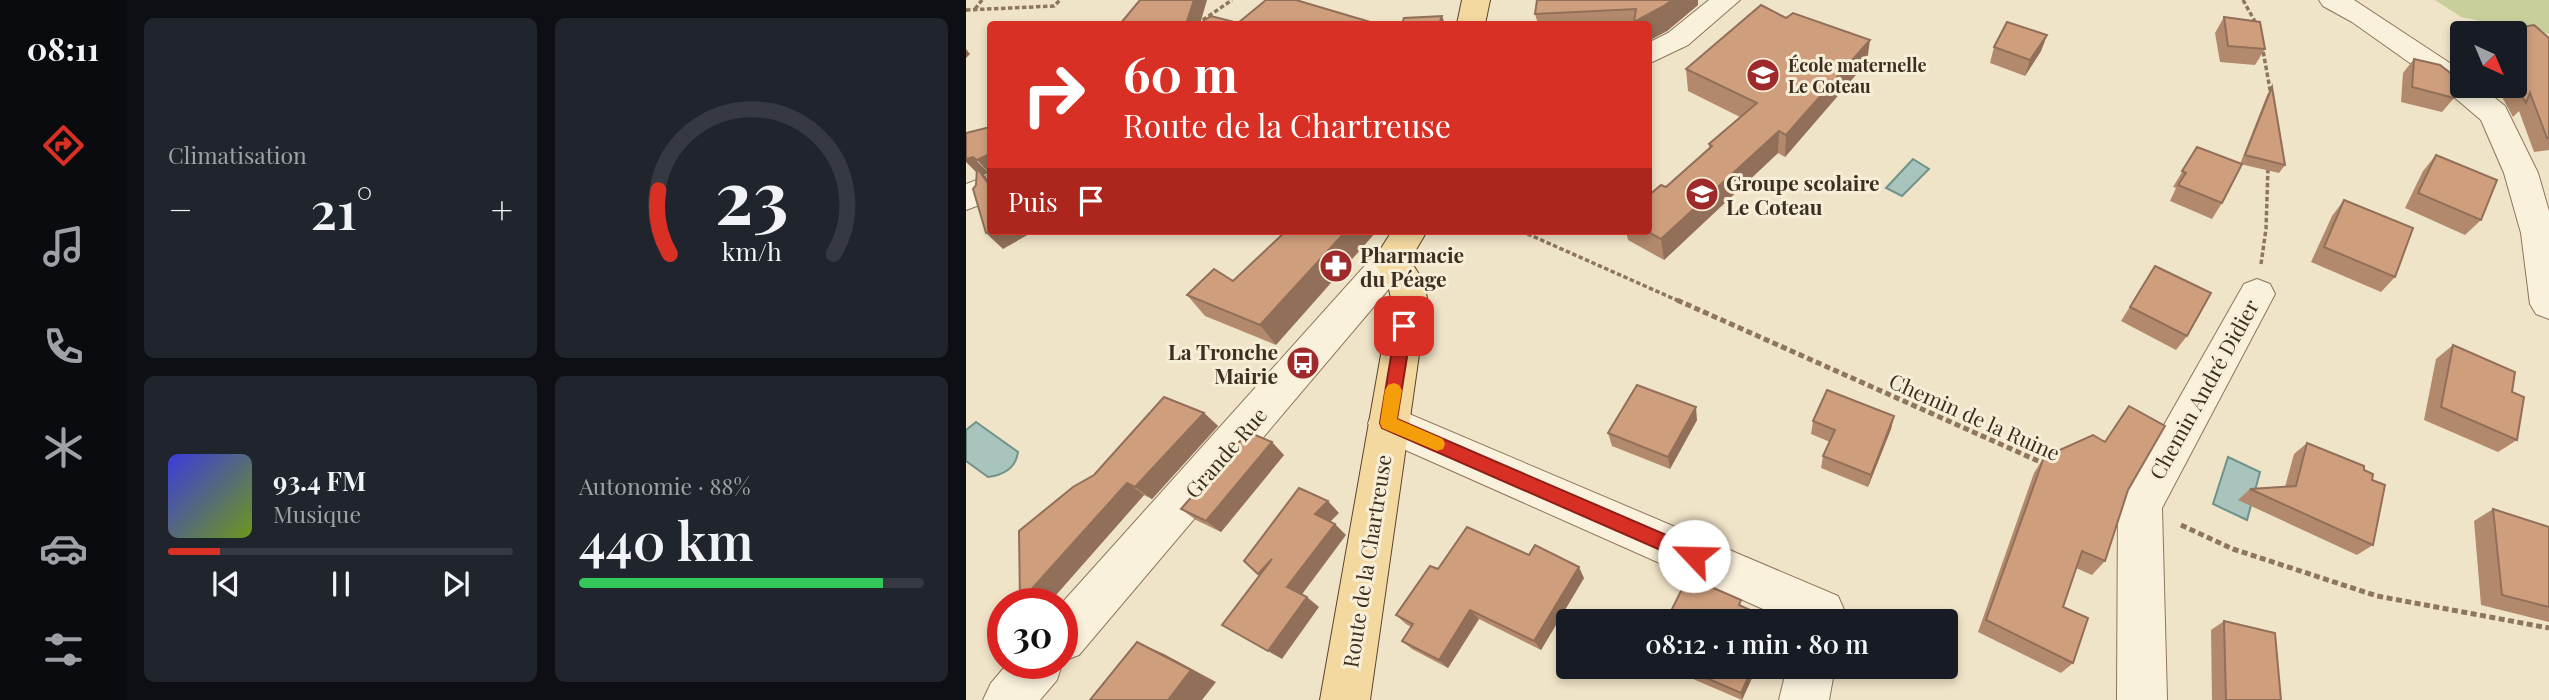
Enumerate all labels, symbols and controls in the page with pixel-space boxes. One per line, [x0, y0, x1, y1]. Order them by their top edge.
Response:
north arrow [2450, 21, 2527, 98]
map controls [2450, 21, 2527, 98]
text: 08:11 [27, 26, 99, 69]
text: 60 m [1123, 40, 1238, 105]
icon: right [1008, 49, 1099, 140]
place label: École maternelle Le Coteau [1788, 53, 1927, 98]
school or university icon: École maternelle Le Coteau [1744, 56, 1782, 94]
text: Route de la Chartreuse [1123, 103, 1451, 146]
icon: directions [39, 121, 88, 170]
text: Climatisation [168, 139, 307, 170]
text: 23 [715, 145, 788, 242]
place label: Groupe scolaire Le Coteau [1726, 168, 1880, 220]
text: 21° [310, 174, 373, 243]
school or university icon: Groupe scolaire Le Coteau [1683, 175, 1721, 213]
icon: arrive [1072, 182, 1110, 220]
text: − [168, 183, 193, 234]
text: + [491, 183, 513, 234]
text: Puis [1008, 184, 1058, 219]
icon: music [39, 222, 88, 271]
text: km/h [722, 234, 782, 267]
place label: Pharmacie du Péage [1360, 240, 1464, 292]
pharmacy icon: Pharmacie du Péage [1317, 247, 1355, 285]
street label: Chemin André Didier [2142, 293, 2264, 484]
pin [1374, 296, 1434, 356]
icon: arrive [1385, 307, 1423, 345]
icon: phone [39, 322, 88, 371]
place label: La Tronche Mairie [1168, 337, 1278, 389]
bus stop icon: La Tronche Mairie [1284, 344, 1322, 382]
street label: Chemin de la Ruine [1885, 366, 2065, 466]
street label: Grande Rue [1178, 401, 1272, 503]
icon: climate [39, 423, 88, 472]
street label: Route de la Chartreuse [1335, 452, 1397, 670]
text: 93.4 FM [273, 463, 366, 498]
text: Autonomie · 88% [579, 470, 751, 501]
text: Musique [273, 498, 361, 529]
text: 440 km [579, 505, 754, 574]
position arrow [1657, 519, 1731, 593]
icon: car [39, 524, 88, 573]
icon: previous [207, 565, 245, 603]
icon: pause [322, 565, 360, 603]
icon: next [437, 565, 475, 603]
speed limit sign: 30 [987, 588, 1078, 679]
icon: filters [39, 625, 88, 674]
text: 08:12 · 1 min · 80 m [1645, 626, 1869, 661]

